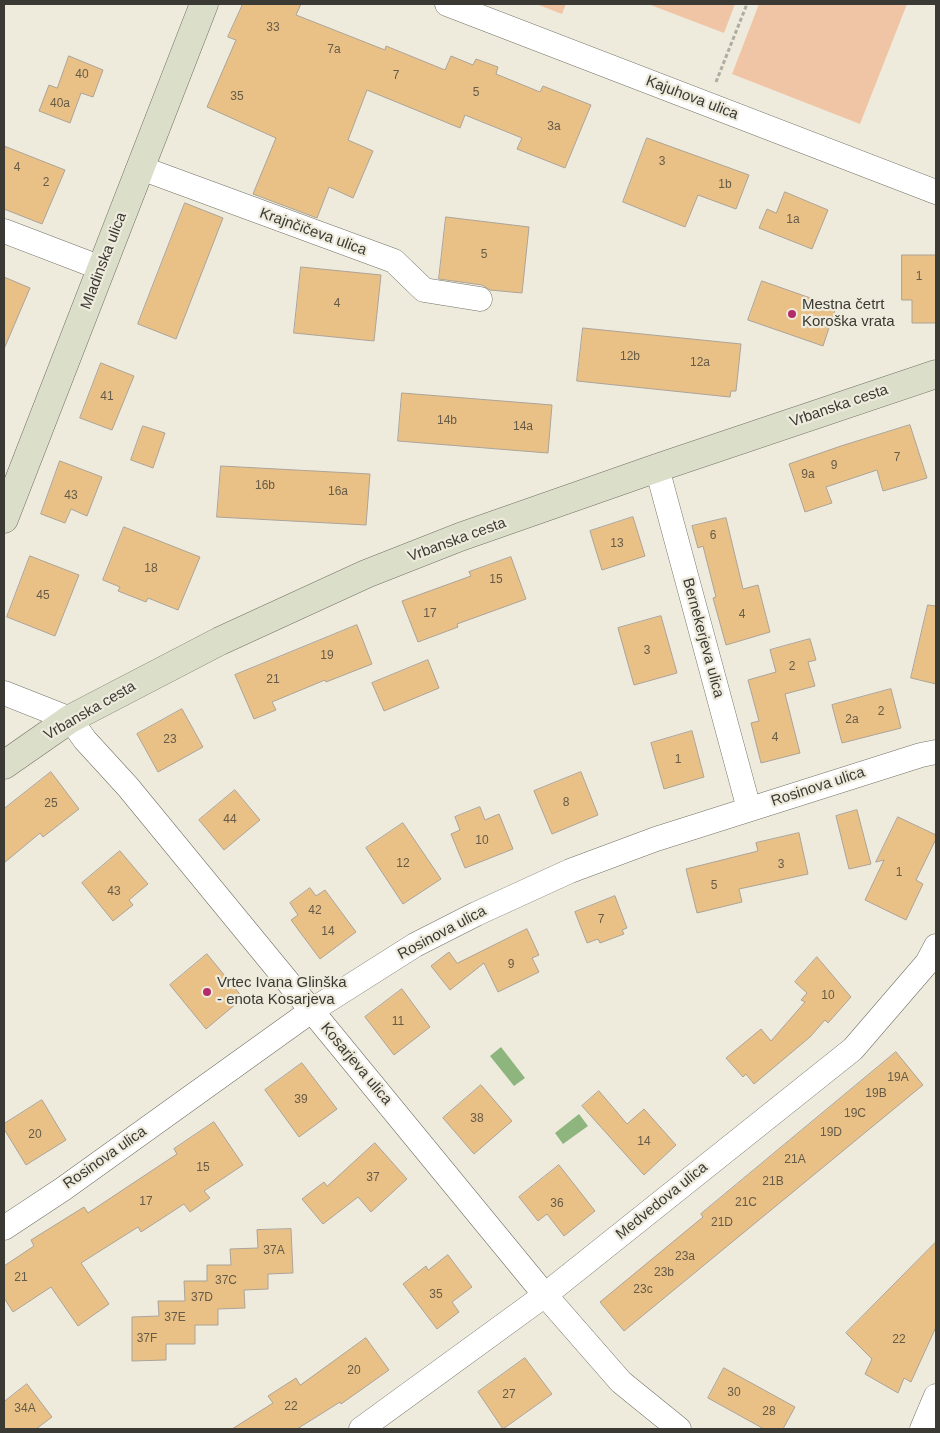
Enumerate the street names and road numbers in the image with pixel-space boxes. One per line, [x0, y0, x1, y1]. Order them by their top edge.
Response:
street label: Kajuhova ulica [643, 72, 741, 124]
street label: Krajnčičeva ulica [257, 204, 369, 260]
street label: Mladinska ulica [77, 210, 131, 312]
street label: Vrbanska cesta [787, 381, 891, 431]
street label: Vrbanska cesta [406, 514, 508, 566]
street label: Bernekerjeva ulica [678, 576, 728, 700]
street label: Vrbanska cesta [41, 677, 139, 745]
street label: Rosinova ulica [769, 763, 867, 811]
street label: Rosinova ulica [395, 902, 489, 964]
street label: Kosarjeva ulica [316, 1019, 396, 1109]
street label: Rosinova ulica [60, 1123, 150, 1193]
street label: Medvedova ulica [613, 1159, 711, 1243]

